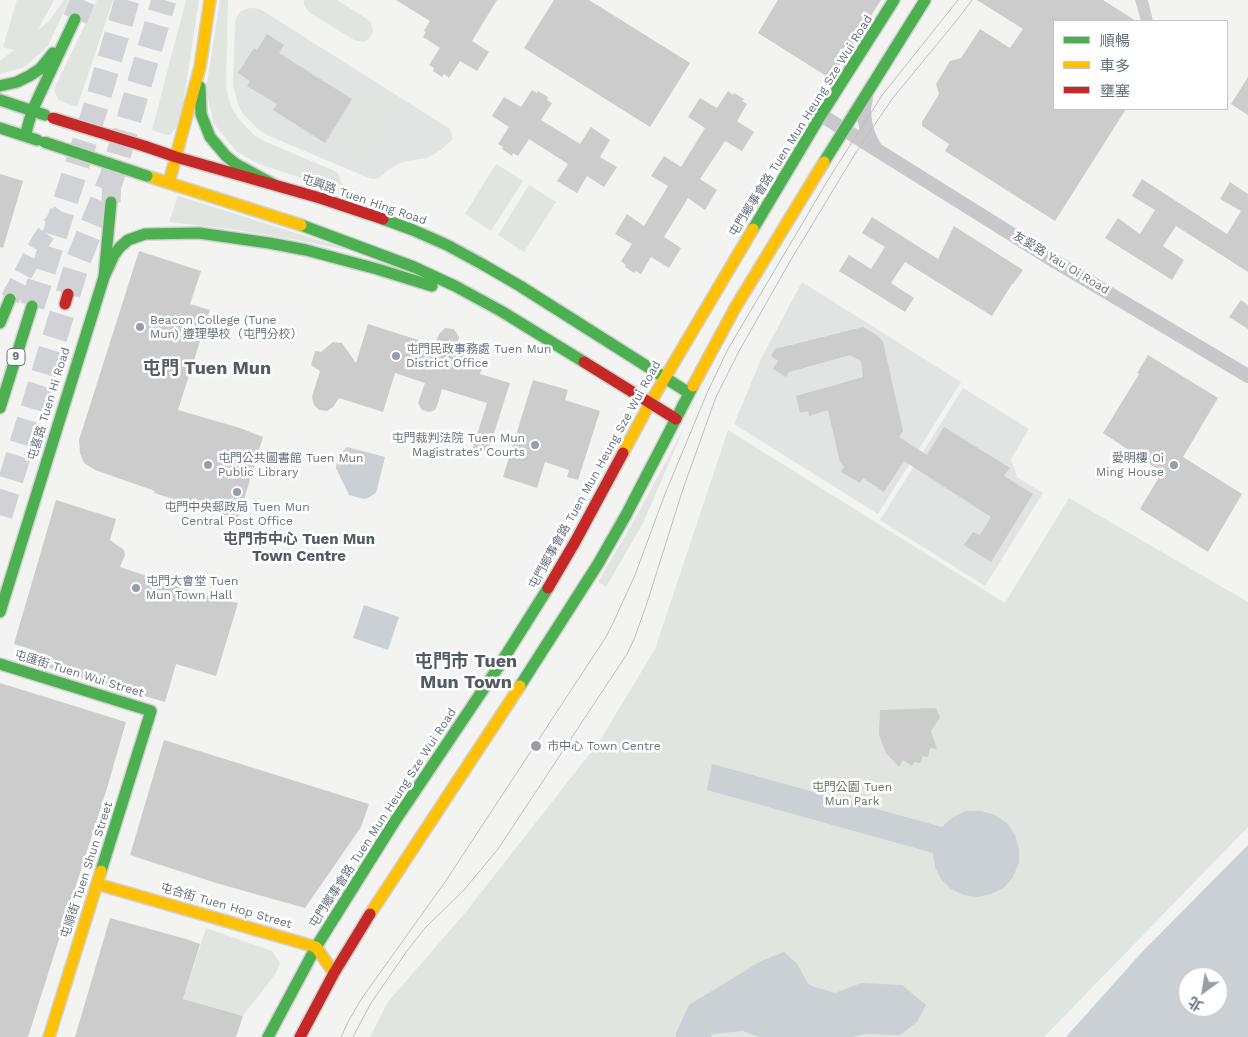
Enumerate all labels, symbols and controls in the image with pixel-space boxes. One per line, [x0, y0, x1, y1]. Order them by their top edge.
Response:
street label: 屯門鄉事會路 Tuen Mun Heung Sze Wui Road [726, 13, 876, 239]
legend [1053, 20, 1228, 110]
text: 順暢 [1100, 32, 1130, 50]
text: 車多 [1100, 57, 1130, 75]
text: 壅塞 [1100, 82, 1130, 100]
street label: 屯興路 Tuen Hing Road [299, 172, 429, 228]
street label: 友愛路 Yau Oi Road [1010, 229, 1112, 297]
place label: Beacon College (Tune Mun) 遵理學校（屯門分校） [150, 313, 303, 341]
marker: Beacon College (Tune Mun) 遵理學校（屯門分校） [134, 321, 146, 333]
place label: 屯門民政事務處 Tuen Mun District Office [406, 342, 551, 370]
street label: 屯喜路 Tuen Hi Road [25, 346, 73, 462]
road number: 9 [7, 348, 25, 366]
marker: 屯門民政事務處 Tuen Mun District Office [390, 350, 402, 362]
district label: 屯門 Tuen Mun [143, 358, 271, 380]
street label: 屯門鄉事會路 Tuen Mun Heung Sze Wui Road [526, 358, 664, 592]
place label: 屯門裁判法院 Tuen Mun Magistrates' Courts [392, 431, 525, 459]
marker: 屯門裁判法院 Tuen Mun Magistrates' Courts [529, 439, 541, 451]
place label: 屯門公共圖書館 Tuen Mun Public Library [218, 451, 363, 479]
place label: 愛明樓 Oi Ming House [1096, 451, 1164, 479]
marker: 屯門公共圖書館 Tuen Mun Public Library [202, 459, 214, 471]
marker: 愛明樓 Oi Ming House [1168, 459, 1180, 471]
marker: 屯門中央郵政局 Tuen Mun Central Post Office [231, 486, 243, 498]
place label: 屯門中央郵政局 Tuen Mun Central Post Office [164, 500, 310, 528]
district label: 屯門市中心 Tuen Mun Town Centre [223, 531, 375, 566]
place label: 屯門大會堂 Tuen Mun Town Hall [146, 574, 238, 602]
marker: 屯門大會堂 Tuen Mun Town Hall [130, 582, 142, 594]
street label: 屯匯街 Tuen Wui Street [13, 647, 145, 701]
district label: 屯門市 Tuen Mun Town [415, 651, 517, 694]
street label: 屯門鄉事會路 Tuen Mun Heung Sze Wui Road [307, 706, 459, 930]
marker: 市中心 Town Centre [529, 739, 543, 753]
place label: 市中心 Town Centre [547, 739, 661, 753]
park label: 屯門公園 Tuen Mun Park [812, 780, 892, 808]
street label: 屯順街 Tuen Shun Street [58, 800, 116, 940]
street label: 屯合街 Tuen Hop Street [159, 880, 293, 932]
north arrow [1178, 967, 1228, 1017]
text: 北 [1185, 993, 1206, 1014]

